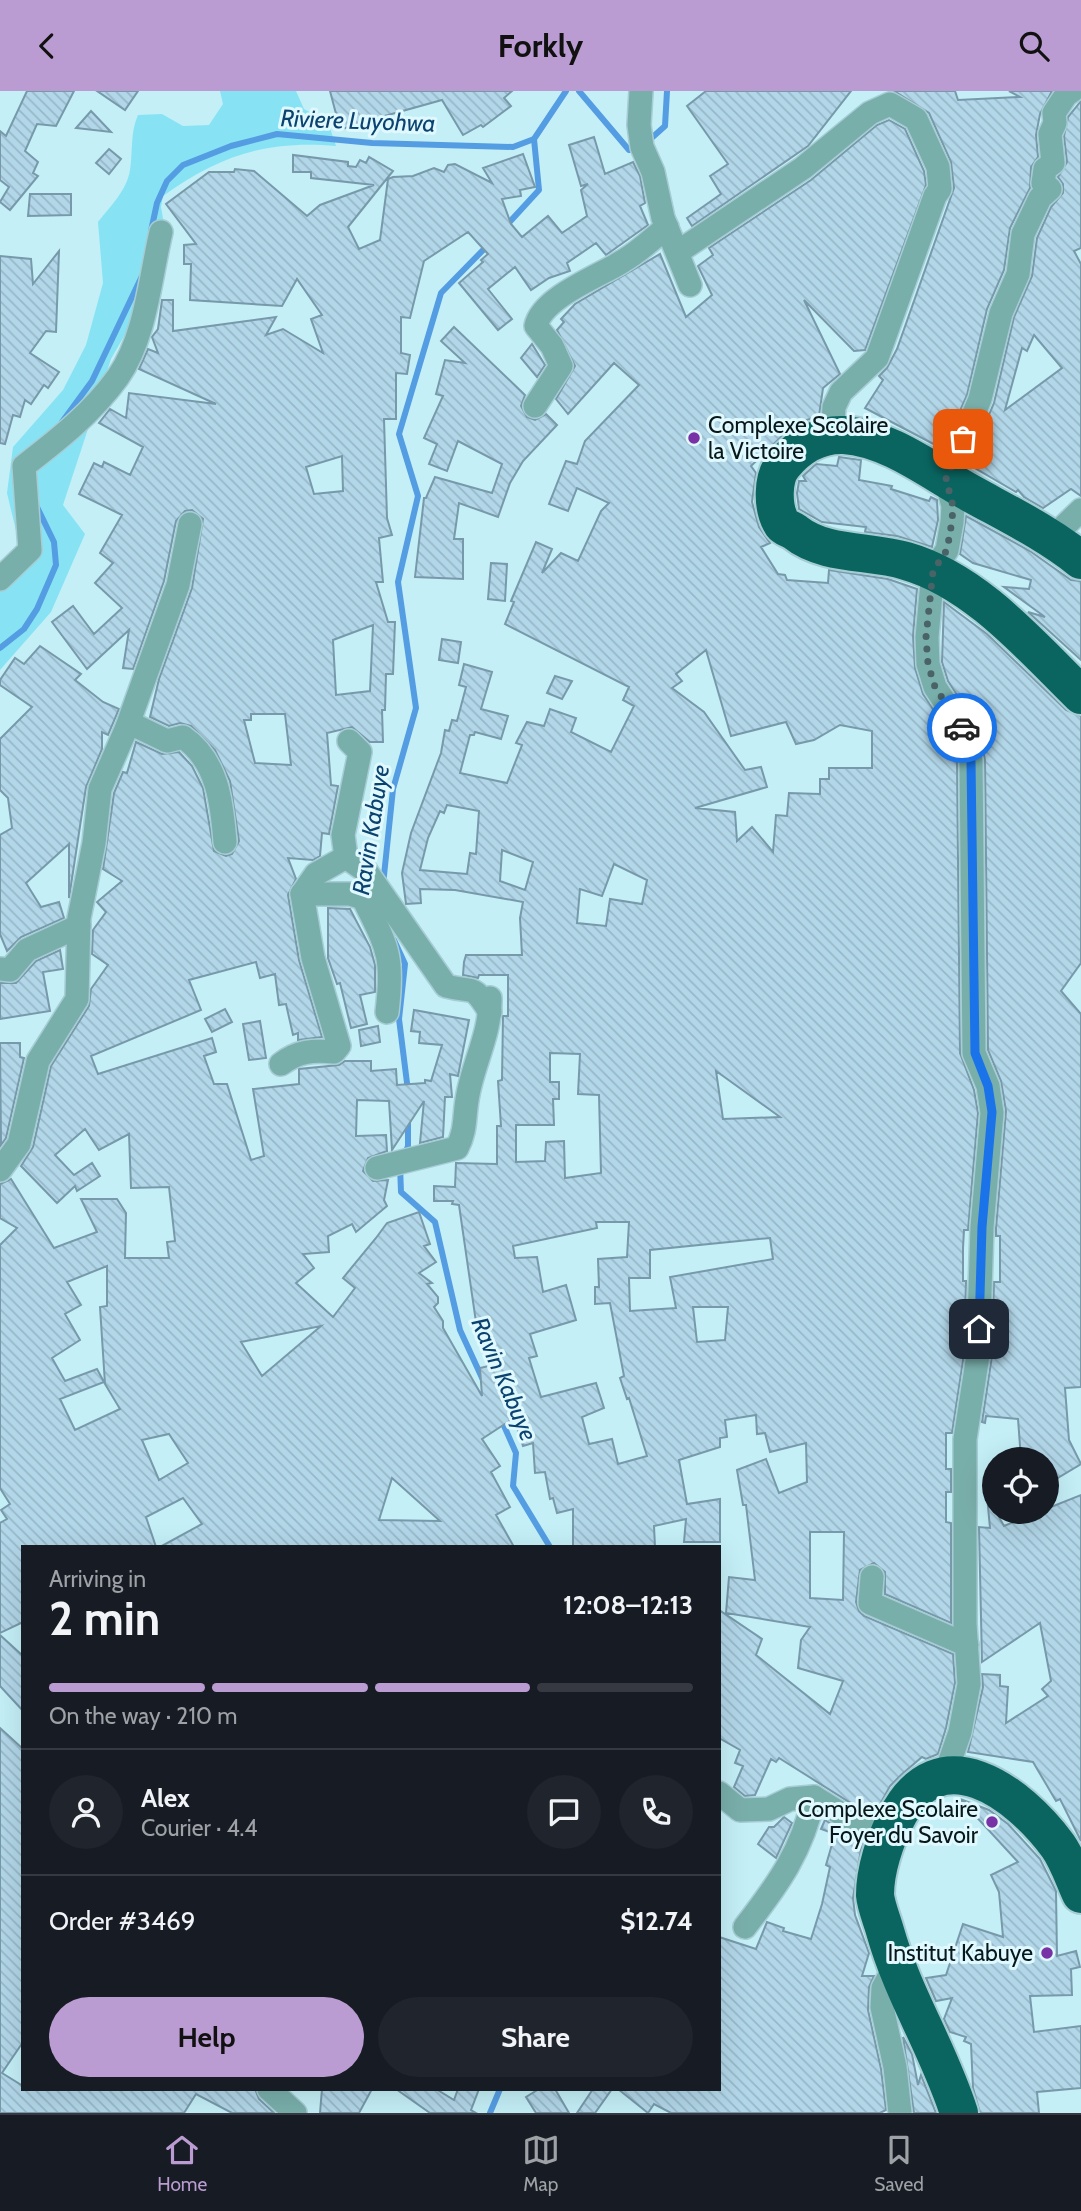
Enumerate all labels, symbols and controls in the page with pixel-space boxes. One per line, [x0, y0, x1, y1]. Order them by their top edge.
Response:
text: Forkly [498, 26, 583, 65]
icon: back [28, 27, 66, 65]
icon: search [1015, 27, 1053, 65]
water label: Riviere Luyohwa [280, 103, 436, 138]
pin [933, 409, 993, 469]
place label: Complexe Scolaire la Victoire [708, 411, 889, 465]
icon: bag [944, 420, 982, 458]
marker: Complexe Scolaire la Victoire [686, 430, 702, 446]
courier [927, 693, 997, 763]
icon: car [943, 709, 981, 747]
water label: Ravin Kabuye [346, 763, 395, 897]
pin [949, 1299, 1009, 1359]
icon: home [960, 1310, 998, 1348]
water label: Ravin Kabuye [465, 1313, 543, 1445]
map controls [982, 1447, 1059, 1524]
button: locate [982, 1447, 1059, 1524]
text: Arriving in [49, 1565, 146, 1593]
text: 12:08–12:13 [563, 1589, 693, 1621]
text: 2 min [49, 1591, 160, 1647]
text: On the way · 210 m [49, 1702, 237, 1730]
button: person [49, 1775, 123, 1849]
button: chat [527, 1775, 601, 1849]
button: phone [619, 1775, 693, 1849]
text: Alex [141, 1782, 190, 1814]
place label: Complexe Scolaire Foyer du Savoir [798, 1795, 979, 1849]
text: Courier · 4.4 [141, 1814, 258, 1842]
marker: Complexe Scolaire Foyer du Savoir [984, 1814, 1000, 1830]
text: Order #3469 [49, 1905, 195, 1937]
text: $12.74 [620, 1905, 693, 1937]
place label: Institut Kabuye [888, 1939, 1033, 1967]
marker: Institut Kabuye [1039, 1945, 1055, 1961]
button: Help [49, 1997, 364, 2077]
button: Share [378, 1997, 693, 2077]
tab: Home [157, 2131, 207, 2196]
tab: Map [522, 2131, 560, 2196]
tab: Saved [874, 2131, 924, 2196]

